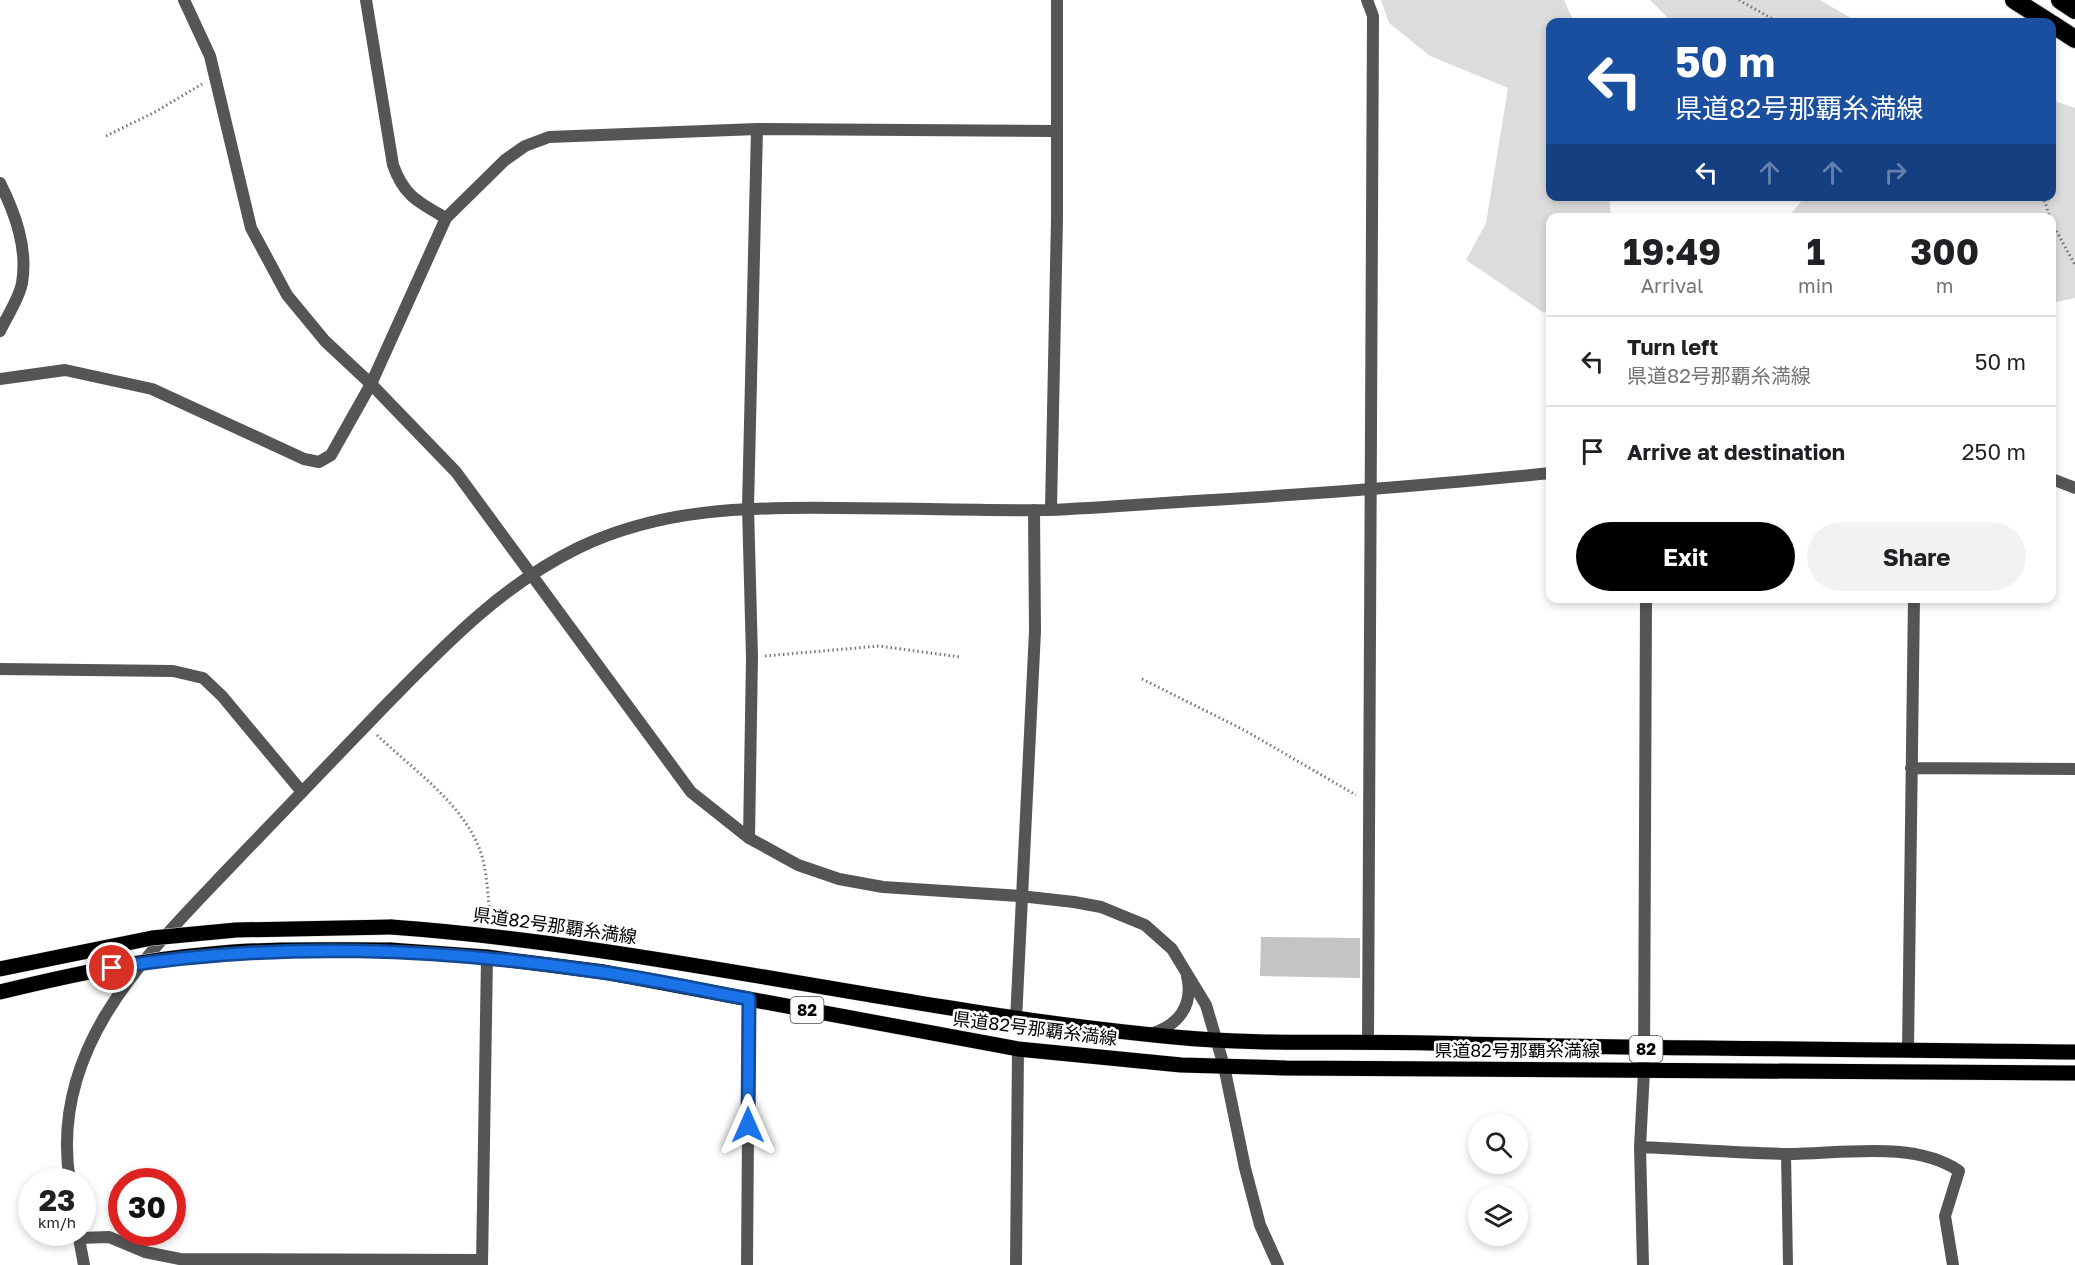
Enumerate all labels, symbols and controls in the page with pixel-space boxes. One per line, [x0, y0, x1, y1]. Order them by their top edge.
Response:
text: 50 m [1675, 36, 1775, 86]
icon: left [1576, 42, 1654, 120]
text: 県道82号那覇糸満線 [1675, 92, 1923, 124]
icon: left [1690, 156, 1723, 189]
icon: ahead [1753, 156, 1786, 189]
icon: ahead [1816, 156, 1849, 189]
icon: right [1879, 156, 1912, 189]
text: 19:49 [1623, 230, 1721, 273]
text: 1 [1806, 230, 1825, 273]
text: 300 [1910, 230, 1979, 273]
text: Arrival [1641, 273, 1703, 297]
text: min [1798, 273, 1833, 297]
text: m [1936, 273, 1954, 297]
text: Turn left [1627, 333, 1718, 360]
icon: left [1576, 345, 1609, 378]
text: 50 m [1975, 348, 2026, 375]
text: 県道82号那覇糸満線 [1627, 363, 1811, 387]
icon: arrive [1576, 435, 1609, 468]
text: Arrive at destination [1627, 438, 1845, 465]
text: 250 m [1962, 438, 2026, 465]
button: Exit [1576, 522, 1795, 591]
button: Share [1807, 522, 2026, 591]
street label: 県道82号那覇糸満線 [472, 903, 638, 947]
pin [86, 942, 137, 993]
icon: arrive [95, 951, 128, 984]
road number: 82 [790, 997, 824, 1023]
street label: 県道82号那覇糸満線 [952, 1007, 1118, 1049]
road number: 82 [1630, 1036, 1662, 1062]
street label: 県道82号那覇糸満線 [1434, 1039, 1600, 1061]
position arrow [716, 1093, 780, 1157]
map controls [1468, 1114, 1528, 1246]
button: search [1468, 1114, 1528, 1174]
speed limit sign: 30 [108, 1168, 186, 1246]
text: 23 [39, 1182, 75, 1218]
button: layers [1468, 1186, 1528, 1246]
text: km/h [38, 1213, 76, 1231]

